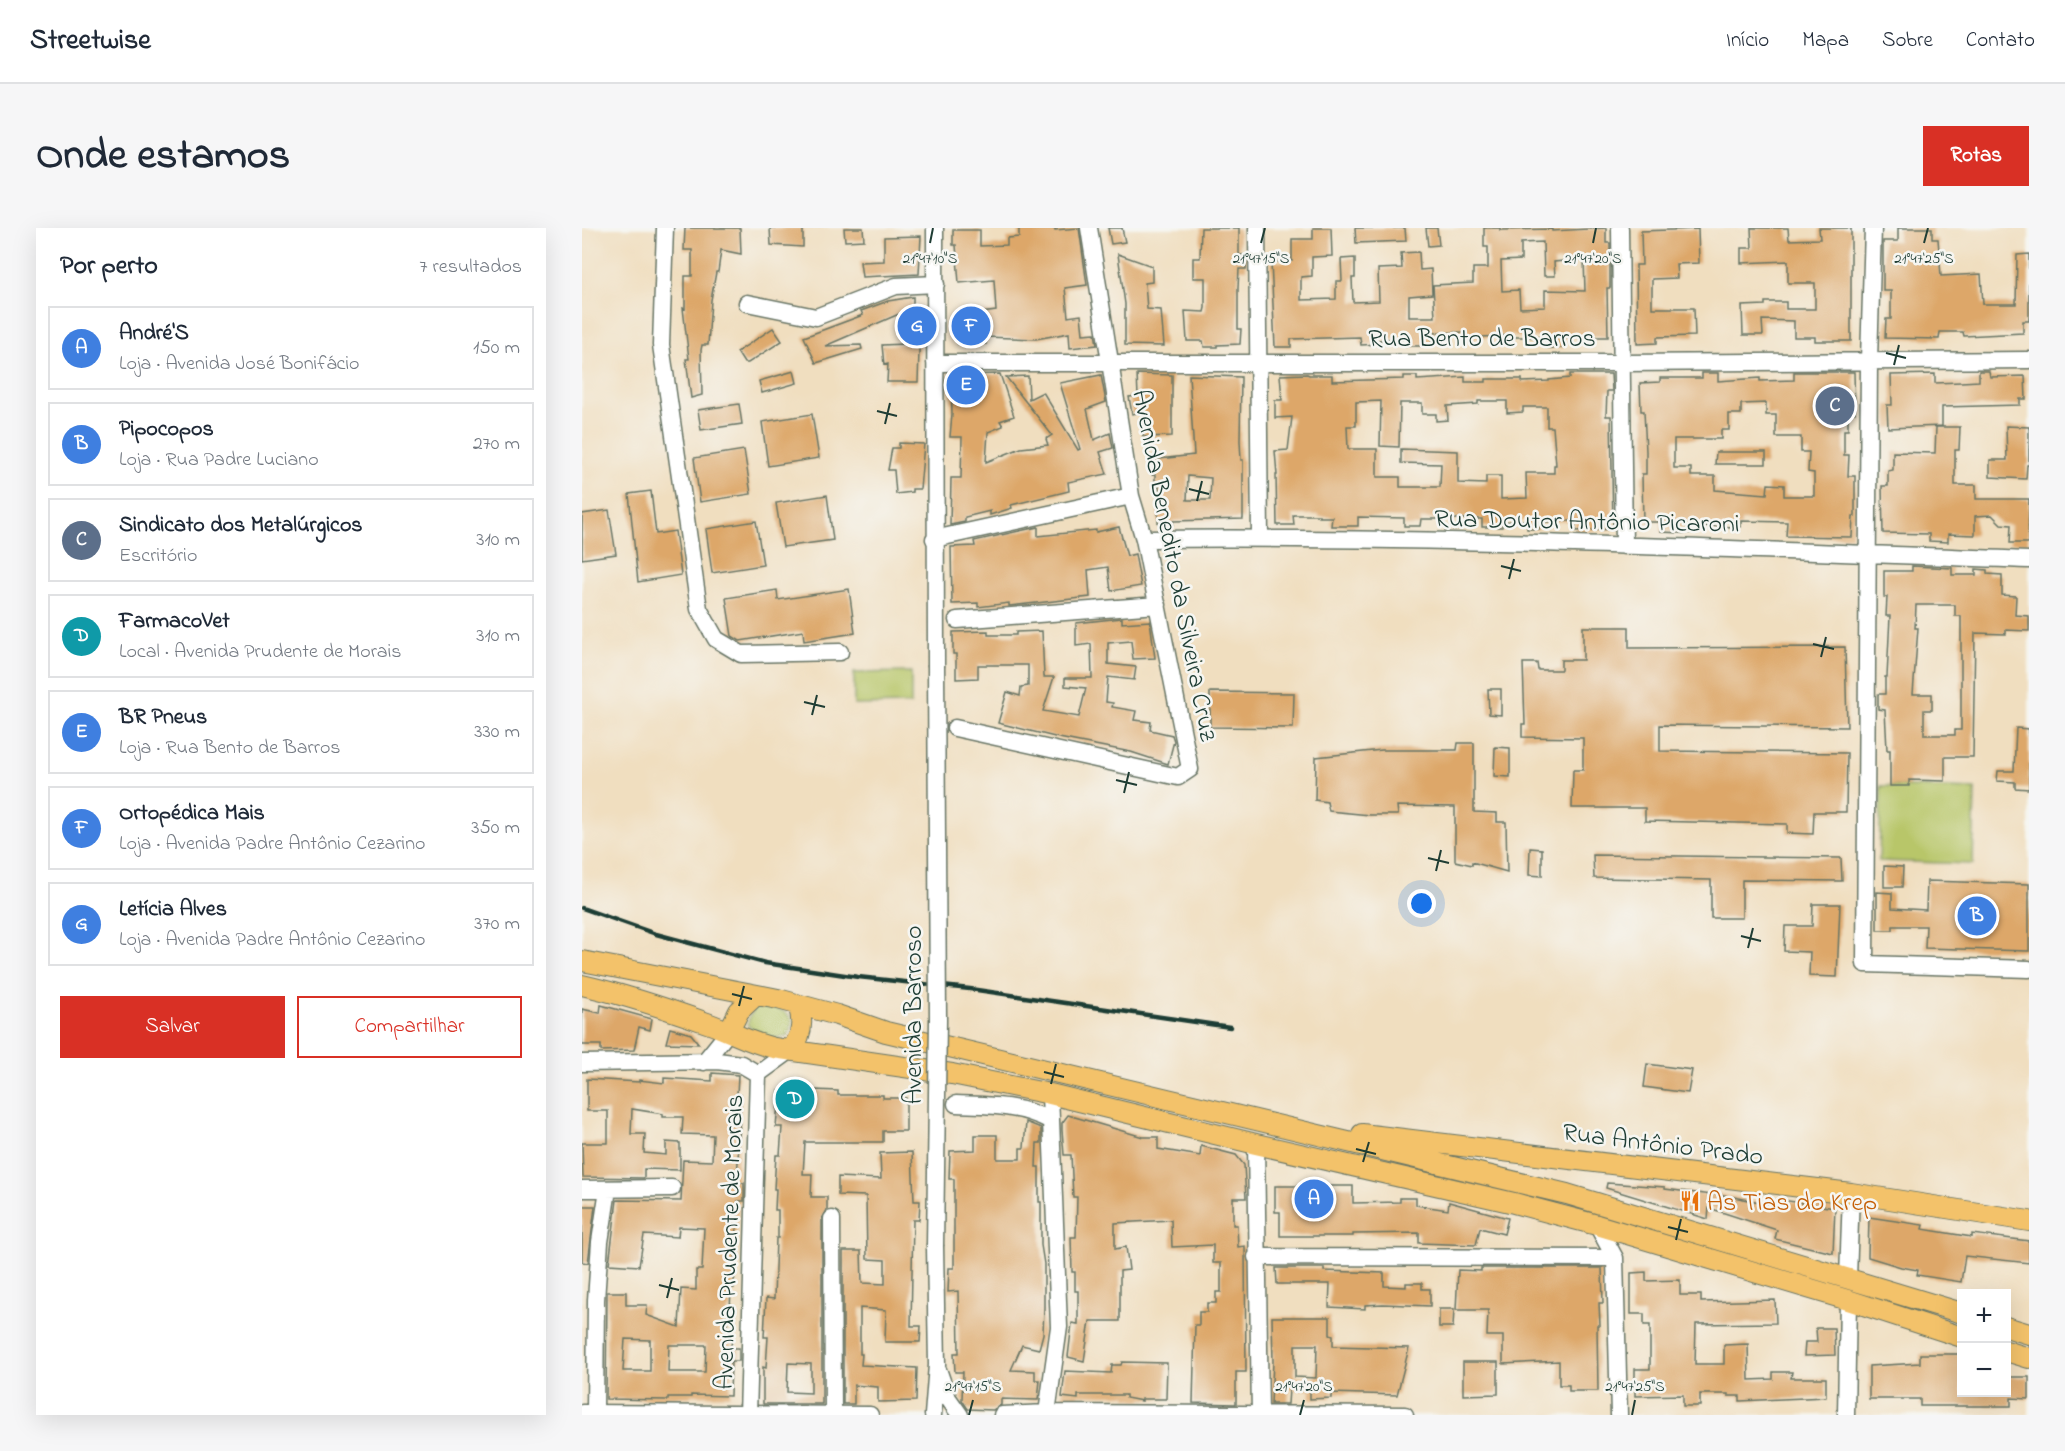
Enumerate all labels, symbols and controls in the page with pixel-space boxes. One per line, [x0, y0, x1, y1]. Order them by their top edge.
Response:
text: Streetwise [30, 21, 151, 62]
text: Início [1726, 26, 1769, 56]
text: Mapa [1802, 26, 1849, 56]
text: Sobre [1882, 26, 1933, 56]
text: Contato [1966, 26, 2035, 56]
text: Onde estamos [36, 126, 290, 187]
button: Rotas [1923, 126, 2029, 186]
text: Por perto [60, 248, 158, 286]
text: 21°47'10"S [903, 248, 958, 270]
text: 21°47'15"S [1233, 248, 1290, 270]
text: 21°47'20"S [1564, 248, 1622, 270]
text: 21°47'25"S [1894, 248, 1954, 270]
text: 7 resultados [419, 253, 522, 282]
pin: G [898, 304, 936, 348]
pin: F [952, 304, 990, 348]
text: André'S [119, 318, 189, 350]
street label: Rua Bento de Barros [1368, 321, 1596, 359]
text: A [75, 334, 88, 363]
text: 150 m [473, 334, 520, 363]
text: Loja · Avenida José Bonifácio [119, 350, 359, 379]
pin: E [946, 362, 986, 408]
pin: C [1816, 384, 1854, 429]
street label: Avenida Benedito da Silveira Cruz [1120, 387, 1226, 745]
text: Pipocopos [119, 414, 214, 446]
text: B [75, 430, 88, 459]
text: 270 m [473, 430, 520, 459]
text: Loja · Rua Padre Luciano [119, 446, 319, 475]
street label: Rua Doutor Antônio Picaroni [1434, 501, 1740, 545]
text: Sindicato dos Metalúrgicos [119, 510, 363, 542]
text: C [76, 526, 87, 555]
text: 310 m [476, 526, 520, 555]
text: Escritório [119, 542, 197, 571]
text: FarmacoVet [119, 606, 230, 638]
text: D [74, 622, 89, 651]
text: 310 m [476, 622, 520, 651]
text: Local · Avenida Prudente de Morais [119, 638, 401, 667]
text: BR Pneus [119, 702, 207, 734]
text: E [75, 718, 88, 747]
text: 330 m [474, 718, 520, 747]
text: Loja · Rua Bento de Barros [119, 734, 341, 763]
text: Ortopédica Mais [119, 798, 265, 830]
text: F [75, 814, 88, 843]
text: 350 m [471, 814, 520, 843]
text: Loja · Avenida Padre Antônio Cezarino [119, 830, 425, 859]
your location [1407, 889, 1436, 918]
text: Letícia Alves [119, 894, 227, 926]
pin: B [1958, 894, 1996, 938]
text: G [75, 910, 88, 939]
text: 370 m [474, 910, 520, 939]
street label: Avenida Barroso [896, 925, 934, 1105]
text: Loja · Avenida Padre Antônio Cezarino [119, 926, 425, 955]
button: Salvar [60, 996, 285, 1058]
button: Compartilhar [297, 996, 522, 1058]
pin: D [776, 1076, 814, 1122]
street label: Avenida Prudente de Morais [707, 1094, 755, 1390]
street label: Rua Antônio Prado [1560, 1115, 1765, 1177]
pin: A [1294, 1176, 1334, 1222]
place label: As Tias do Krep [1707, 1185, 1877, 1223]
restaurant icon: As Tias do Krep [1678, 1189, 1702, 1213]
map controls [1957, 1289, 2011, 1397]
button: + [1957, 1289, 2011, 1343]
button: − [1957, 1343, 2011, 1397]
text: 21°47'15"S [945, 1376, 1002, 1398]
text: 21°47'20"S [1275, 1376, 1333, 1398]
text: 21°47'25"S [1605, 1376, 1665, 1398]

